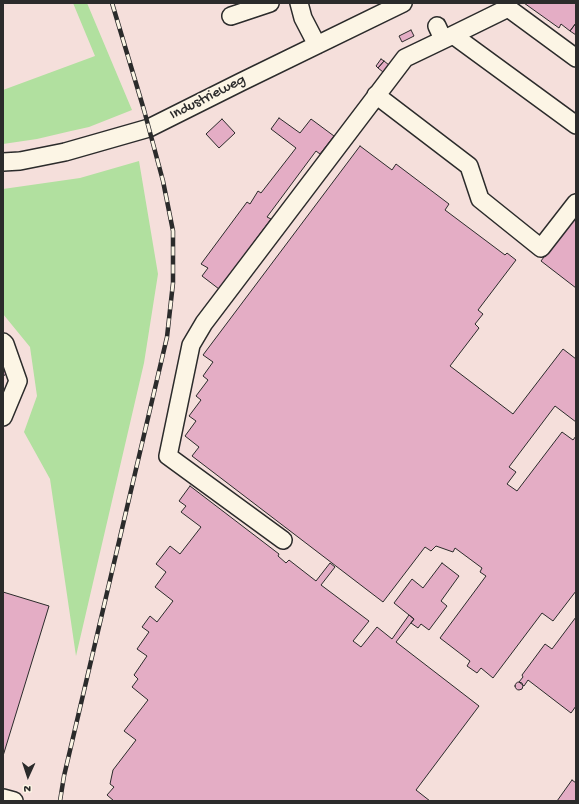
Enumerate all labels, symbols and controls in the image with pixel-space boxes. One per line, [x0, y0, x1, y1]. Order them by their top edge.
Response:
street label: Industrieweg [167, 71, 249, 125]
north arrow [8, 756, 48, 796]
text: N [23, 782, 31, 794]

